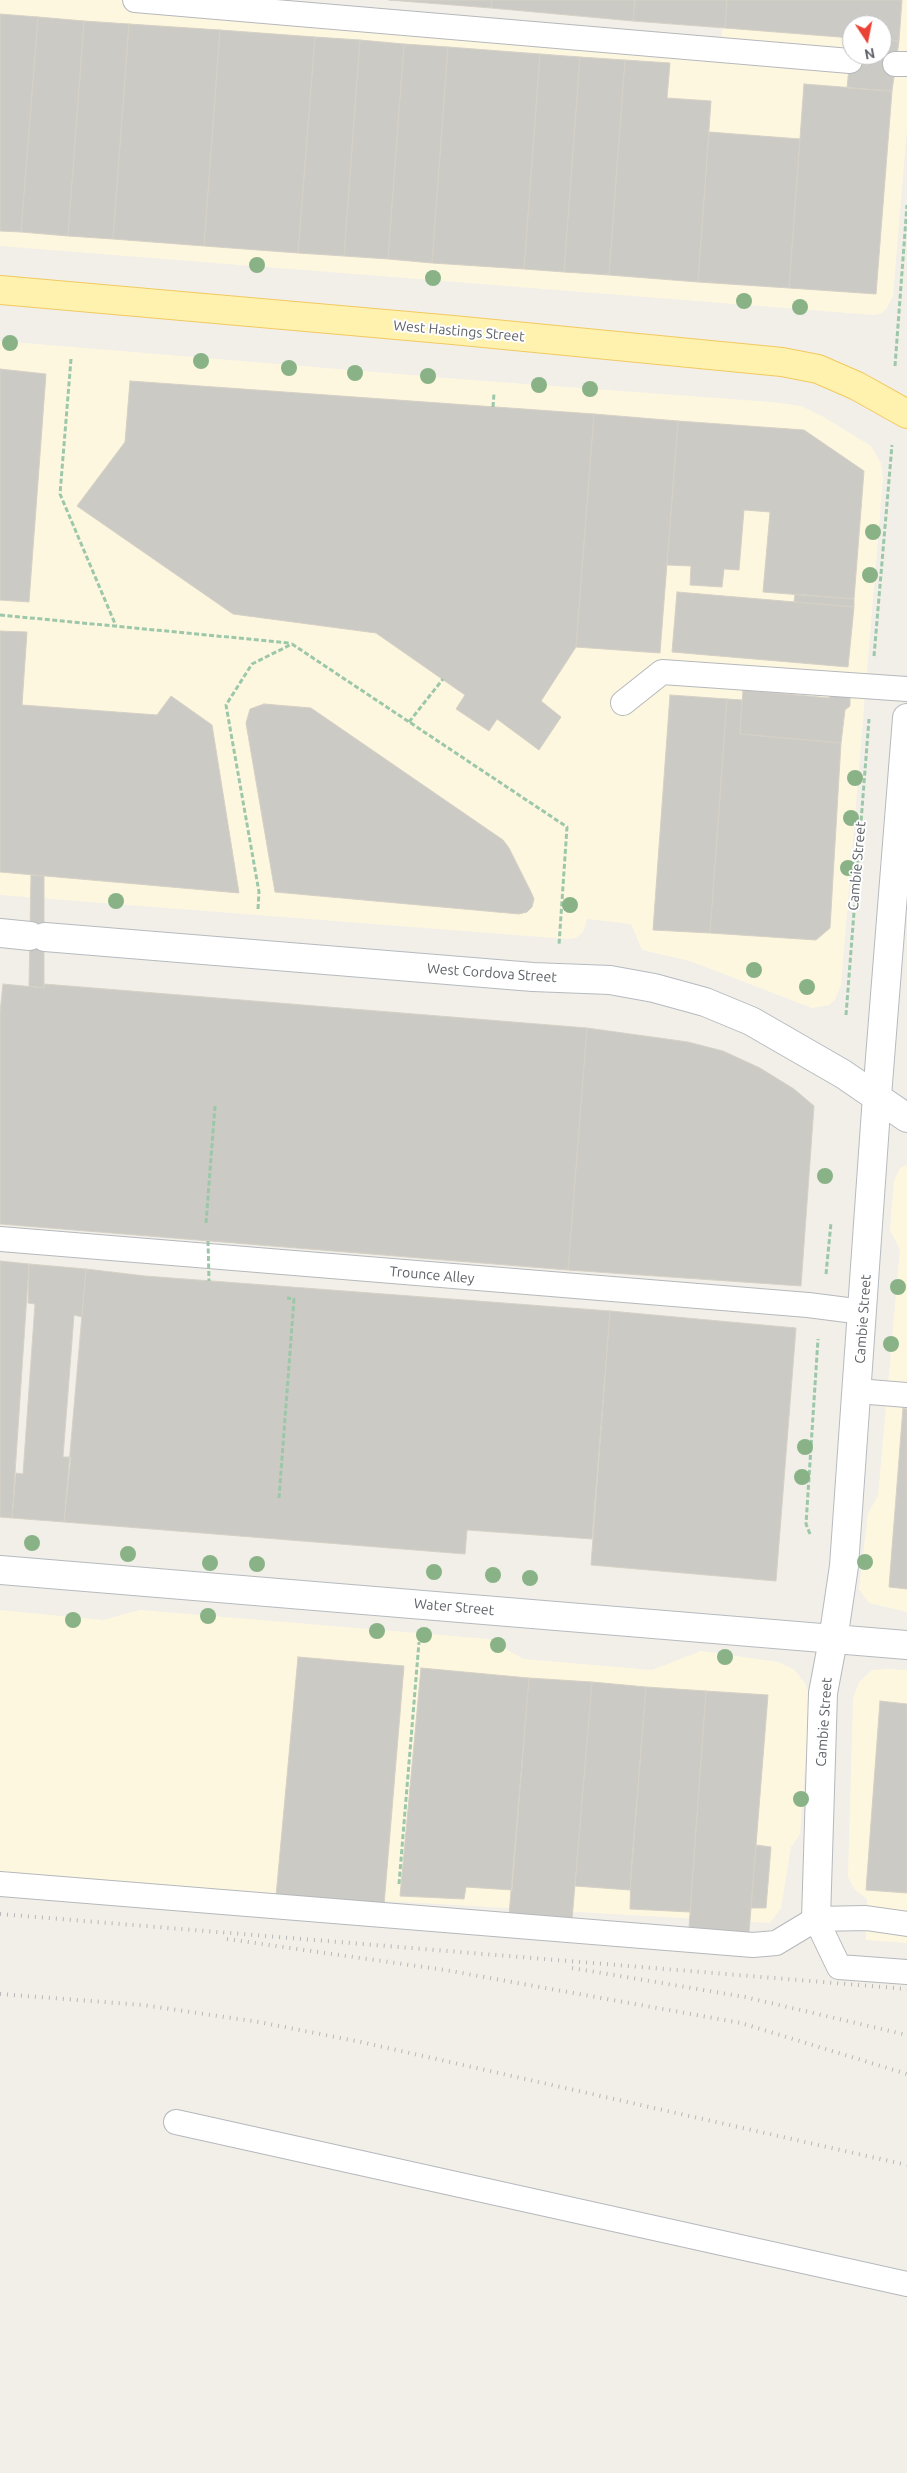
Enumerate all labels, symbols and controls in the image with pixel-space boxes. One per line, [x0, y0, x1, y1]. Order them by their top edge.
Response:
north arrow [842, 15, 892, 65]
text: N [863, 45, 876, 63]
street label: West Hastings Street [393, 317, 525, 345]
street label: Cambie Street [845, 821, 869, 911]
street label: West Cordova Street [427, 960, 557, 986]
street label: Trounce Alley [389, 1263, 475, 1287]
street label: Cambie Street [851, 1274, 875, 1364]
street label: Water Street [413, 1595, 495, 1619]
street label: Cambie Street [812, 1677, 836, 1767]

